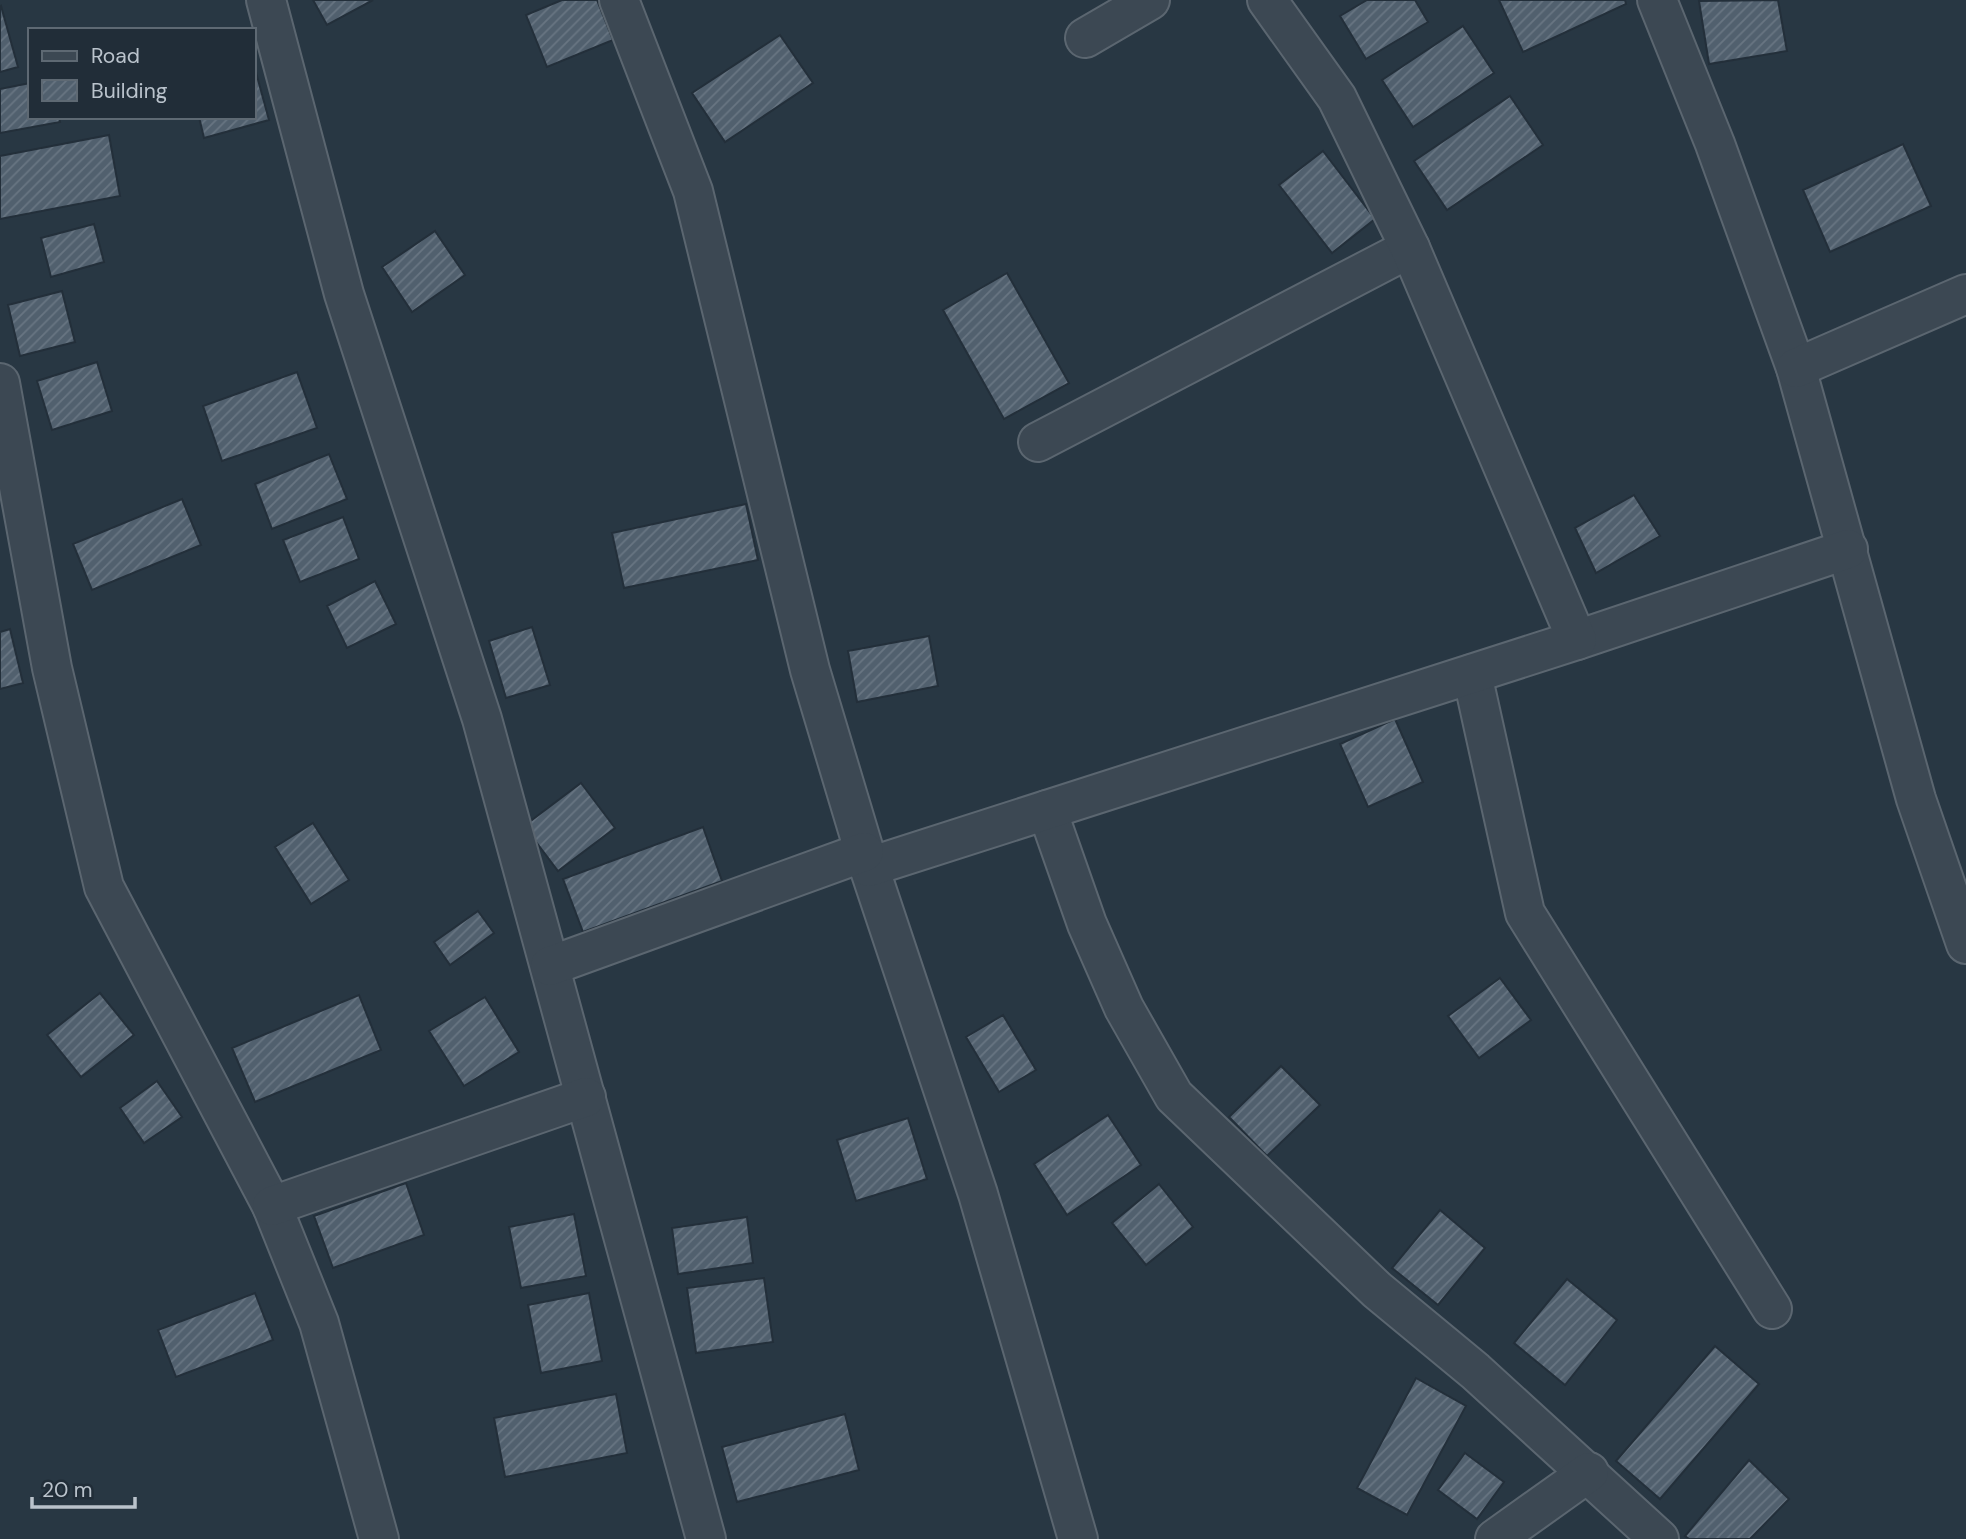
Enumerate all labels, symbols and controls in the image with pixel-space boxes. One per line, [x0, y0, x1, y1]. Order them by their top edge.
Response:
legend [28, 28, 256, 119]
text: Road [91, 42, 140, 70]
text: Building [91, 77, 168, 105]
scale bar [32, 1466, 135, 1510]
text: 20 m [42, 1476, 93, 1504]

